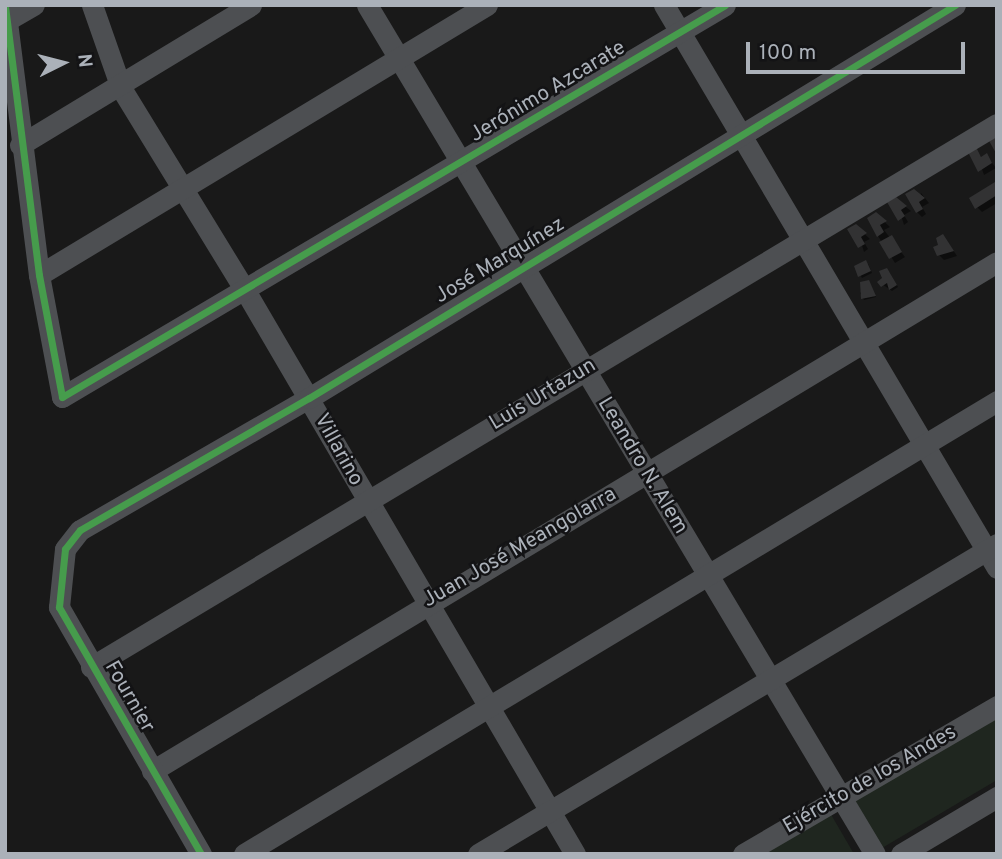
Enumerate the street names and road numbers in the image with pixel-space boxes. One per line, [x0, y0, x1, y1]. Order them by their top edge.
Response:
street label: Jerónimo Azcarate [465, 35, 631, 149]
street label: José Marquínez [431, 212, 569, 310]
street label: Luis Urtazun [485, 353, 601, 437]
street label: Leandro N. Alem [591, 393, 693, 539]
street label: Villarino [308, 410, 368, 490]
street label: Juan José Meangolarra [419, 482, 621, 614]
street label: Fournier [98, 657, 160, 737]
street label: Ejército de los Andes [779, 720, 961, 840]

